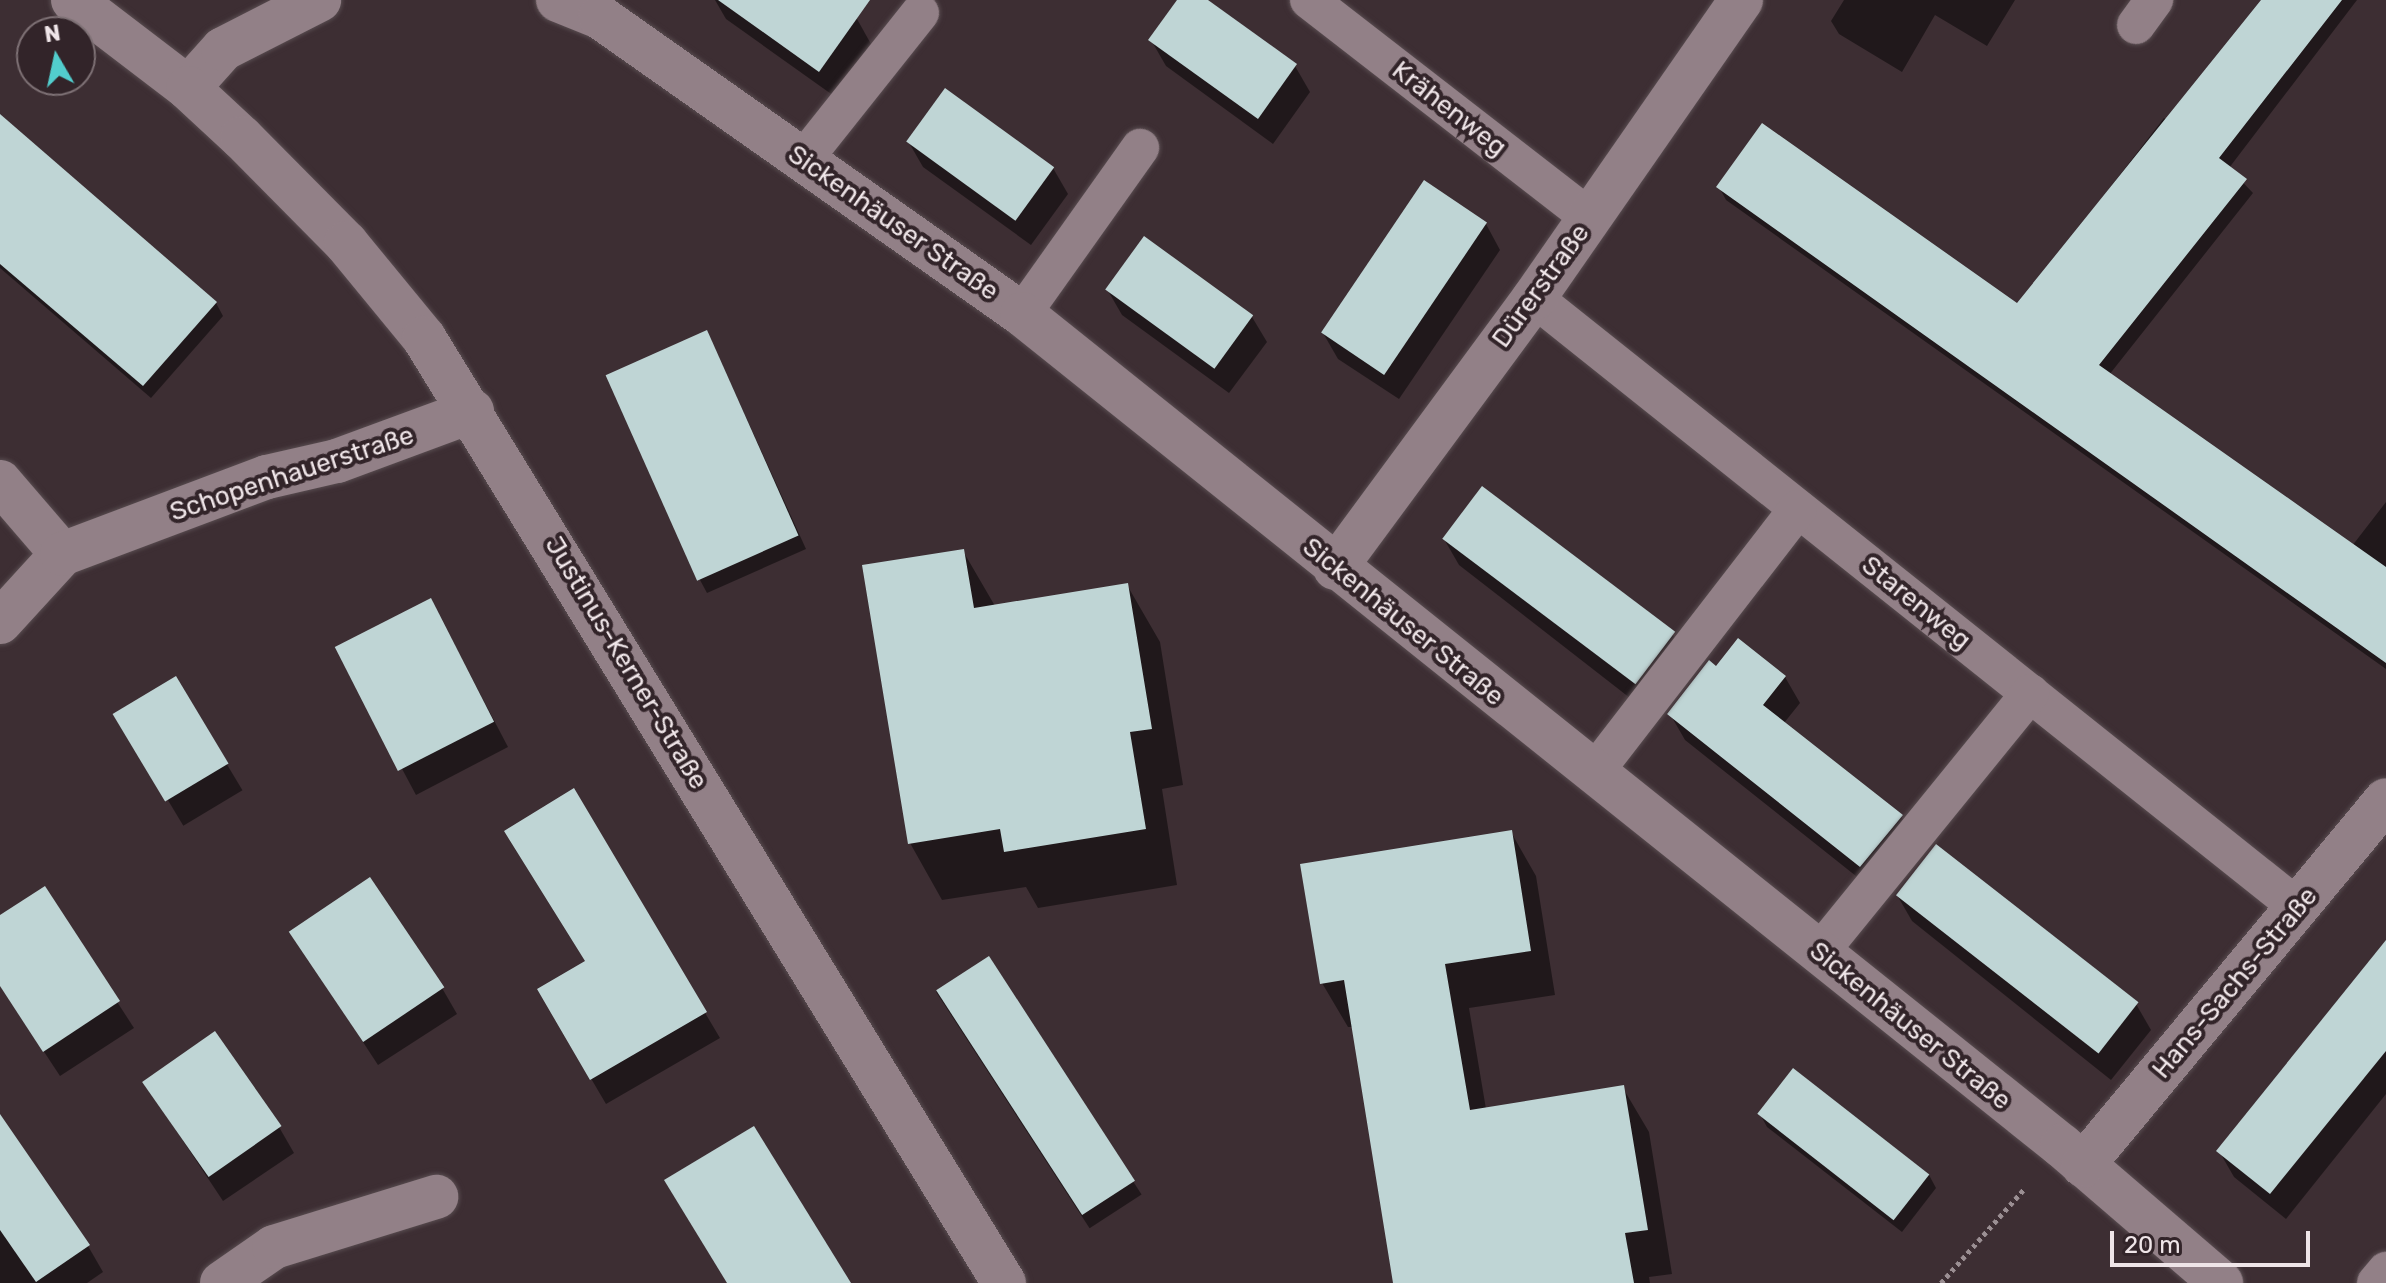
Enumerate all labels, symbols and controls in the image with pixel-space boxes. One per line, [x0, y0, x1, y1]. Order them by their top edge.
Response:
north arrow [16, 16, 96, 96]
text: N [43, 19, 62, 48]
street label: Krähenweg [1386, 55, 1512, 163]
street label: Sickenhäuser Straße [782, 139, 1004, 307]
street label: Dürerstraße [1486, 218, 1596, 354]
street label: Schopenhauerstraße [166, 420, 418, 528]
street label: Justinus-Kerner-Straße [538, 531, 714, 795]
street label: Sickenhäuser Straße [1296, 531, 1510, 713]
street label: Starenweg [1855, 550, 1977, 656]
street label: Hans-Sachs-Straße [2146, 881, 2324, 1085]
street label: Sickenhäuser Straße [1803, 935, 2017, 1117]
scale bar [2114, 1215, 2314, 1265]
text: 20 m [2124, 1231, 2181, 1259]

